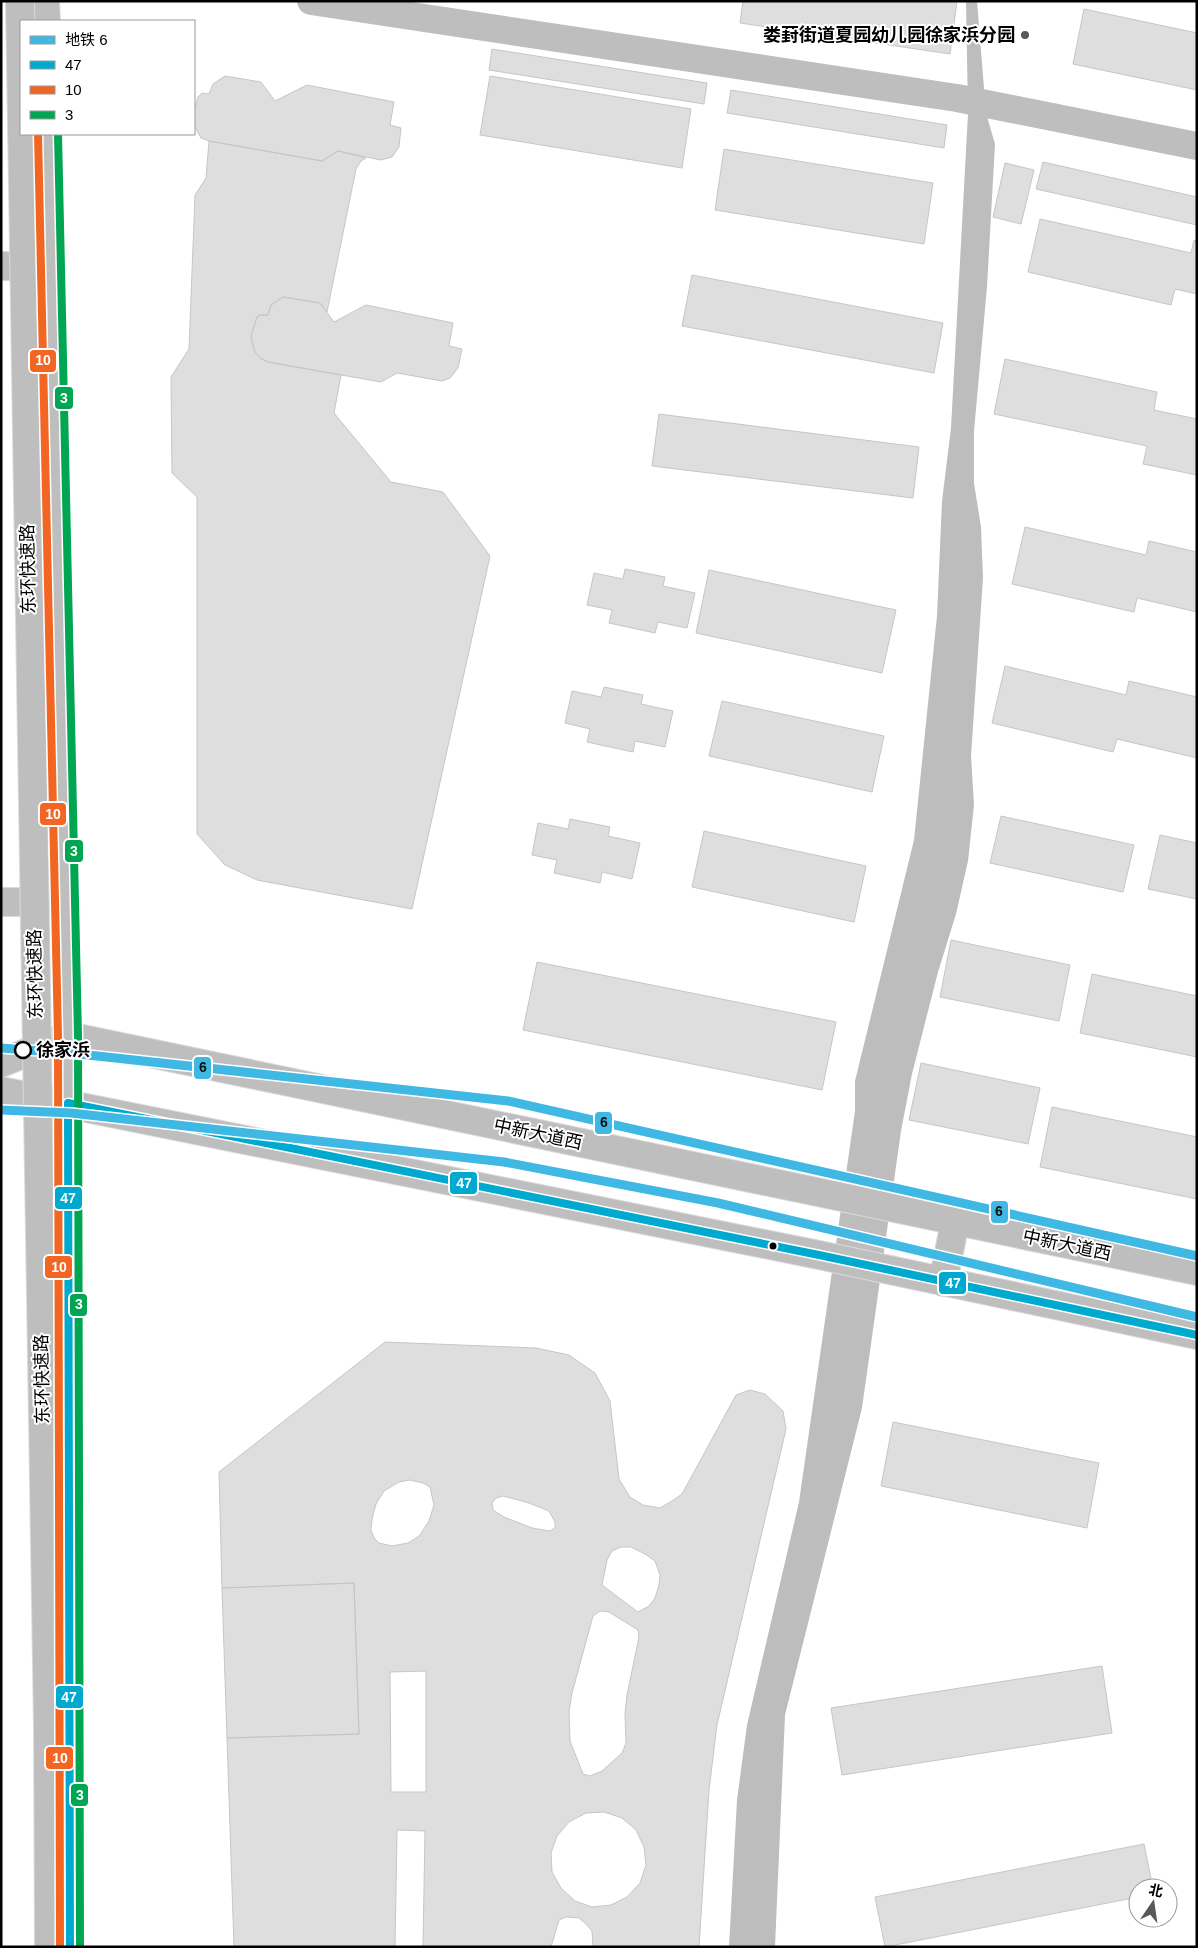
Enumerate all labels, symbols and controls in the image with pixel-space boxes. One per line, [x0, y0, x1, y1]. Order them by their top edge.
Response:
legend [20, 20, 195, 135]
place label: 娄葑街道夏园幼儿园徐家浜分园 [763, 25, 1015, 45]
marker: 娄葑街道夏园幼儿园徐家浜分园 [1019, 29, 1031, 41]
text: 地铁 6 [65, 31, 108, 48]
text: 47 [65, 56, 82, 73]
text: 10 [65, 81, 82, 98]
text: 3 [65, 106, 73, 123]
line badge: 10 [29, 349, 57, 373]
text: 10 [35, 352, 51, 368]
line badge: 3 [54, 386, 74, 410]
text: 3 [60, 390, 68, 406]
street label: 东环快速路 [17, 524, 39, 614]
line badge: 10 [39, 802, 67, 826]
text: 10 [45, 806, 61, 822]
line badge: 3 [64, 839, 84, 863]
text: 3 [70, 843, 78, 859]
street label: 东环快速路 [24, 929, 46, 1019]
place label: 徐家浜 [36, 1040, 90, 1060]
marker: 徐家浜 [14, 1041, 32, 1059]
line badge: 6 [193, 1056, 212, 1080]
text: 6 [199, 1059, 207, 1075]
line badge: 6 [594, 1111, 613, 1135]
text: 6 [600, 1114, 608, 1130]
street label: 中新大道西 [492, 1115, 584, 1153]
line badge: 47 [449, 1171, 478, 1195]
text: 47 [456, 1175, 472, 1191]
line badge: 47 [54, 1186, 83, 1210]
text: 47 [60, 1190, 76, 1206]
line badge: 6 [990, 1200, 1009, 1224]
text: 6 [995, 1203, 1003, 1219]
street label: 中新大道西 [1021, 1226, 1113, 1264]
unlabelled marker [768, 1241, 778, 1251]
line badge: 10 [44, 1255, 73, 1279]
text: 10 [51, 1259, 67, 1275]
line badge: 47 [938, 1271, 967, 1295]
text: 47 [945, 1275, 961, 1291]
line badge: 3 [69, 1293, 88, 1317]
text: 3 [75, 1296, 83, 1312]
street label: 东环快速路 [31, 1334, 53, 1424]
line badge: 47 [55, 1685, 84, 1709]
text: 47 [61, 1689, 77, 1705]
line badge: 10 [45, 1746, 74, 1770]
text: 10 [52, 1750, 68, 1766]
line badge: 3 [70, 1783, 89, 1807]
text: 3 [76, 1787, 84, 1803]
north arrow [1128, 1878, 1178, 1928]
text: 北 [1147, 1881, 1165, 1900]

